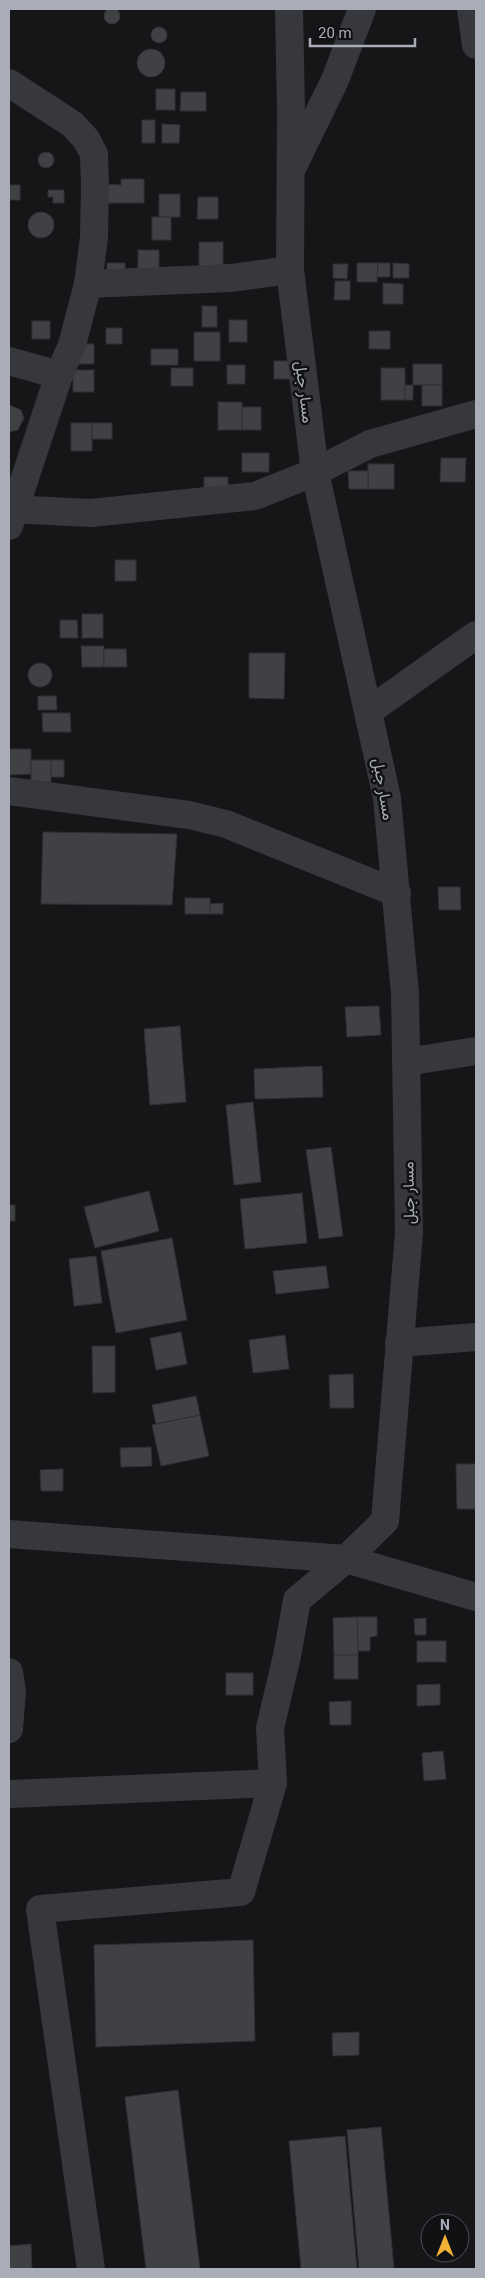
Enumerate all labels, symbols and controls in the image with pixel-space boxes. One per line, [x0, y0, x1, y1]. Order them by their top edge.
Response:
scale bar [310, 15, 415, 47]
text: 20 m [318, 24, 352, 42]
street label: مسار جبل [290, 360, 318, 424]
street label: مسار جبل [368, 757, 398, 822]
street label: مسار جبل [398, 1161, 420, 1224]
north arrow [420, 2213, 470, 2263]
text: N [440, 2217, 450, 2233]

